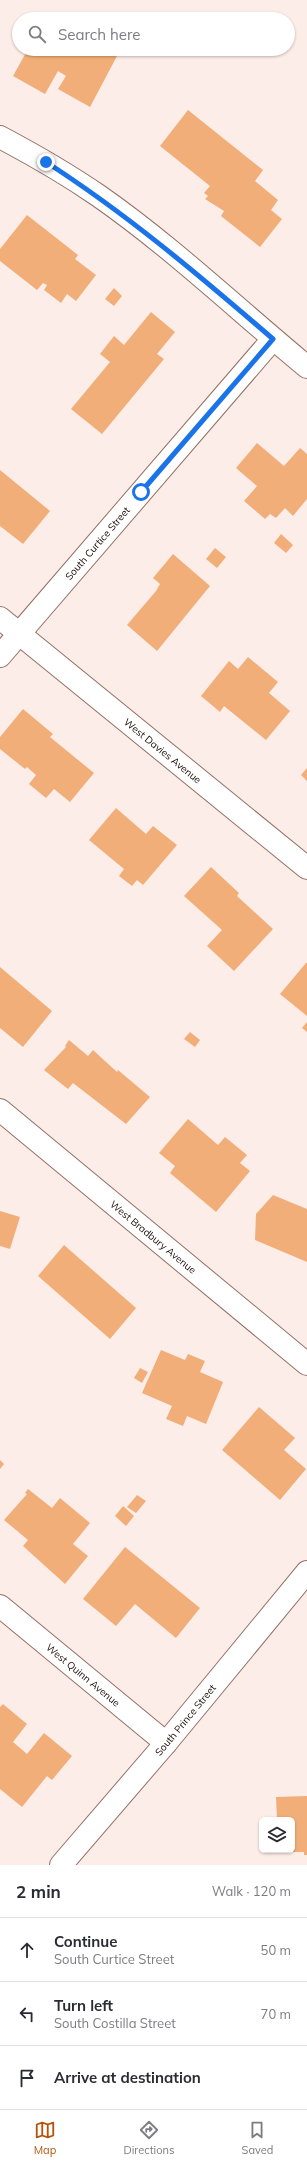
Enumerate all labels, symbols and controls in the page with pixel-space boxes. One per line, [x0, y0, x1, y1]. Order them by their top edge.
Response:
search box [12, 12, 295, 56]
icon: search [26, 23, 48, 45]
text: Search here [58, 25, 140, 44]
route end [37, 153, 55, 171]
route start [132, 483, 150, 501]
street label: South Curtice Street [62, 504, 133, 583]
street label: West Davies Avenue [121, 716, 204, 786]
street label: West Bradbury Avenue [107, 1198, 199, 1277]
street label: West Quinn Avenue [43, 1641, 123, 1709]
street label: South Prince Street [152, 1681, 219, 1758]
map controls [259, 1817, 295, 1853]
button: layers [259, 1817, 295, 1853]
text: 2 min [16, 1881, 61, 1902]
text: Walk · 120 m [212, 1883, 291, 1899]
text: Continue [54, 1932, 117, 1951]
icon: ahead [16, 1939, 38, 1961]
text: 50 m [261, 1942, 291, 1958]
text: South Curtice Street [54, 1951, 174, 1967]
text: Turn left [54, 1996, 113, 2015]
icon: left [16, 2003, 38, 2025]
text: 70 m [261, 2006, 291, 2022]
text: South Costilla Street [54, 2015, 176, 2031]
icon: arrive [16, 2067, 38, 2089]
text: Arrive at destination [54, 2068, 201, 2087]
tab: Map [34, 2119, 56, 2157]
tab: Directions [124, 2119, 174, 2157]
tab: Saved [242, 2119, 273, 2157]

